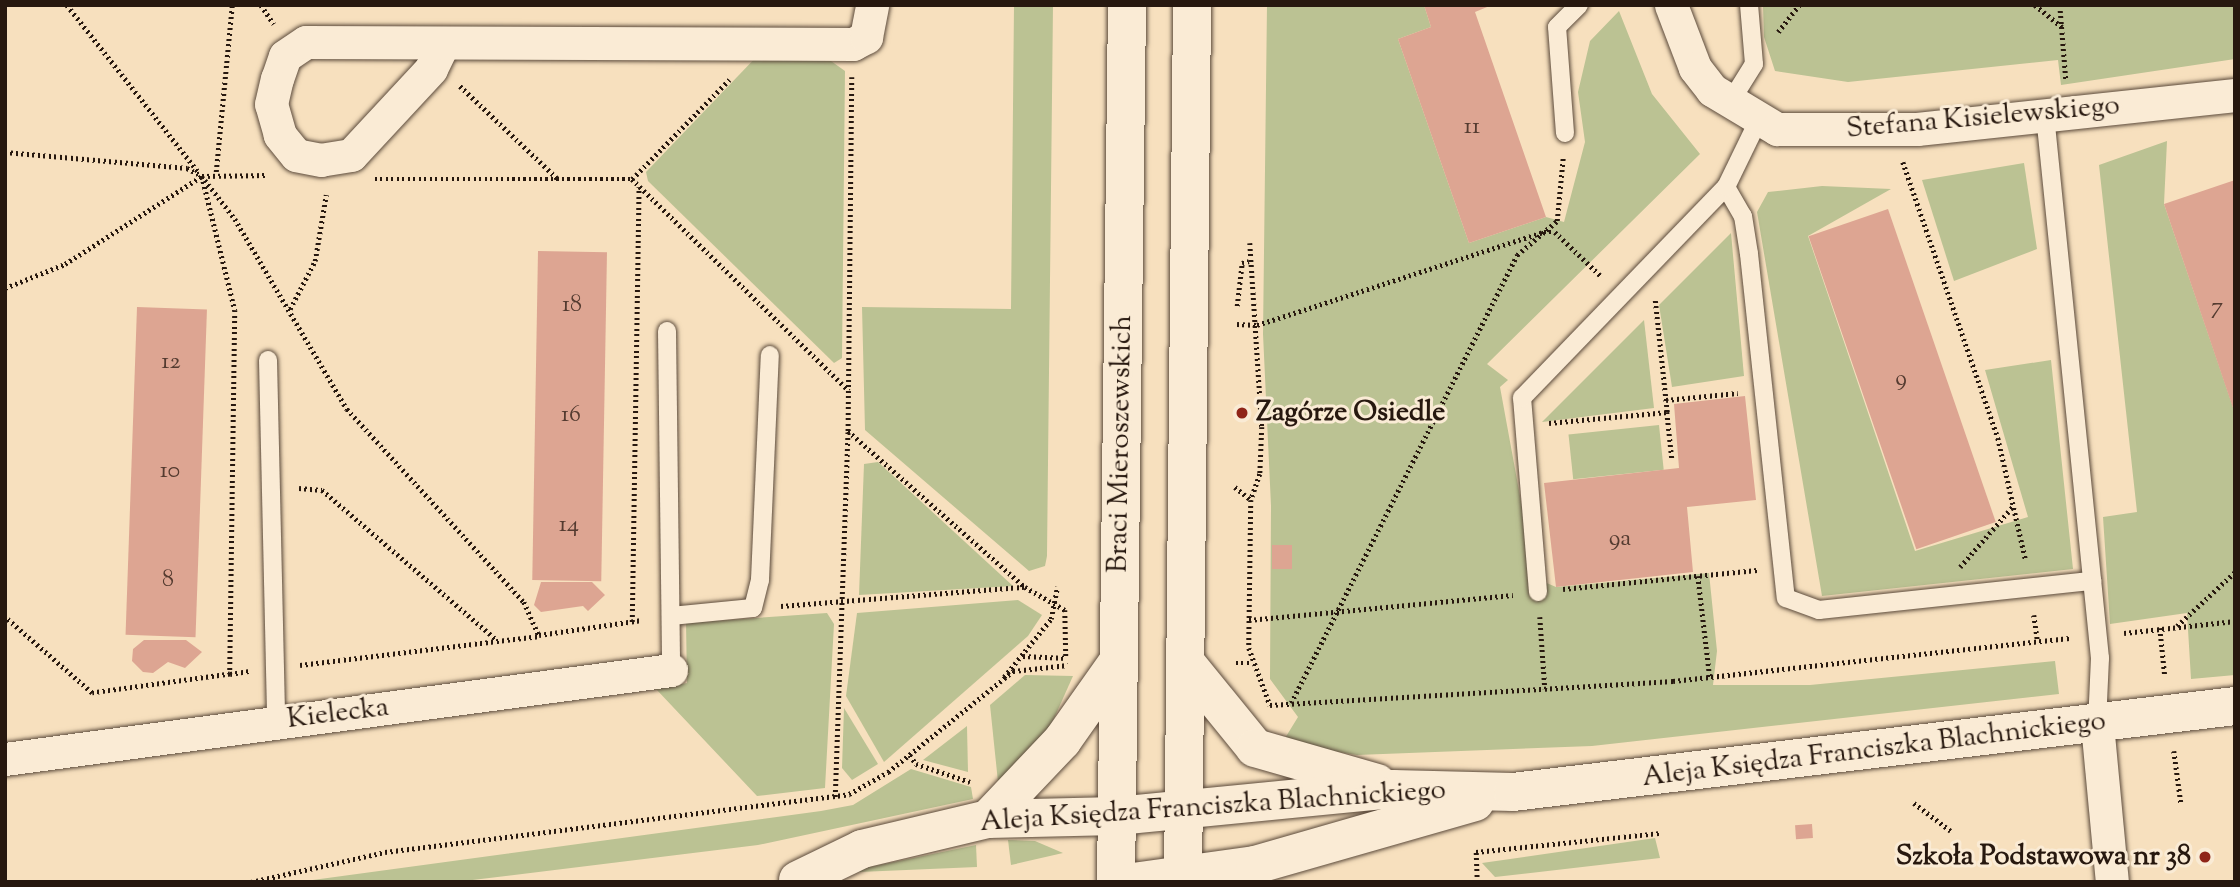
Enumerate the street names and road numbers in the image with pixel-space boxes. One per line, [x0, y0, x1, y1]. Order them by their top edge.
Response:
street label: Stefana Kisielewskiego [1845, 89, 2121, 147]
street label: Braci Mieroszewskich [1102, 315, 1140, 573]
street label: Kielecka [285, 691, 391, 737]
street label: Aleja Księdza Franciszka Blachnickiego [1640, 705, 2108, 795]
street label: Aleja Księdza Franciszka Blachnickiego [979, 774, 1447, 840]

